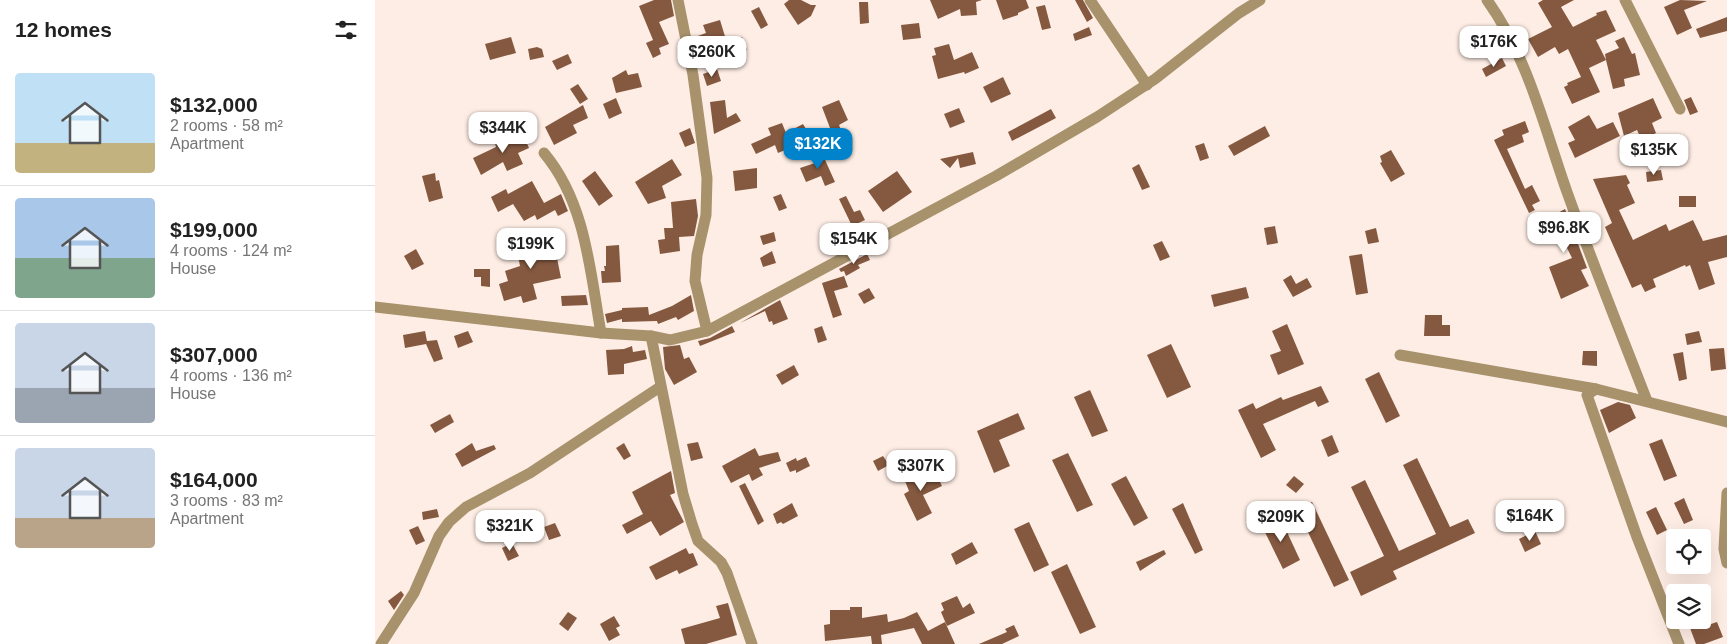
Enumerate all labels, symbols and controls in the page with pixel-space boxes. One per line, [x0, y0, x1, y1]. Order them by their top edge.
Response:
icon: filters [332, 16, 360, 44]
text: 12 homes [15, 18, 112, 41]
pin: $176K [1459, 26, 1529, 68]
text: $176K [1470, 33, 1518, 50]
pin: $260K [677, 36, 747, 78]
text: $260K [688, 43, 736, 60]
icon: home [55, 93, 115, 153]
text: $132,000 [170, 93, 258, 116]
pin: $344K [468, 112, 538, 154]
text: 2 rooms · 58 m² [170, 117, 283, 134]
text: $344K [479, 119, 527, 136]
pin: $132K [783, 128, 853, 170]
pin: $135K [1619, 134, 1689, 176]
text: Apartment [170, 135, 244, 152]
text: $132K [794, 135, 842, 152]
text: $135K [1630, 141, 1678, 158]
pin: $96.8K [1523, 212, 1605, 254]
icon: home [55, 218, 115, 278]
text: $199,000 [170, 218, 258, 241]
text: $96.8K [1538, 219, 1590, 236]
pin: $154K [819, 222, 889, 265]
pin: $199K [496, 228, 566, 270]
text: $154K [830, 230, 878, 247]
text: $199K [507, 235, 555, 252]
text: 4 rooms · 124 m² [170, 242, 292, 259]
text: House [170, 260, 216, 277]
icon: home [55, 343, 115, 403]
text: $307,000 [170, 343, 258, 366]
text: 4 rooms · 136 m² [170, 367, 292, 384]
text: House [170, 385, 216, 402]
pin: $307K [886, 450, 956, 492]
text: $307K [897, 457, 945, 474]
icon: home [55, 468, 115, 528]
text: $164,000 [170, 468, 258, 491]
text: 3 rooms · 83 m² [170, 492, 283, 509]
pin: $209K [1246, 500, 1316, 543]
pin: $164K [1495, 500, 1565, 542]
text: $164K [1506, 507, 1554, 524]
text: $209K [1257, 508, 1305, 525]
text: Apartment [170, 510, 244, 527]
pin: $321K [475, 510, 545, 552]
text: $321K [486, 517, 534, 534]
map controls [1666, 529, 1711, 629]
button: locate [1666, 529, 1711, 574]
button: layers [1666, 584, 1711, 629]

